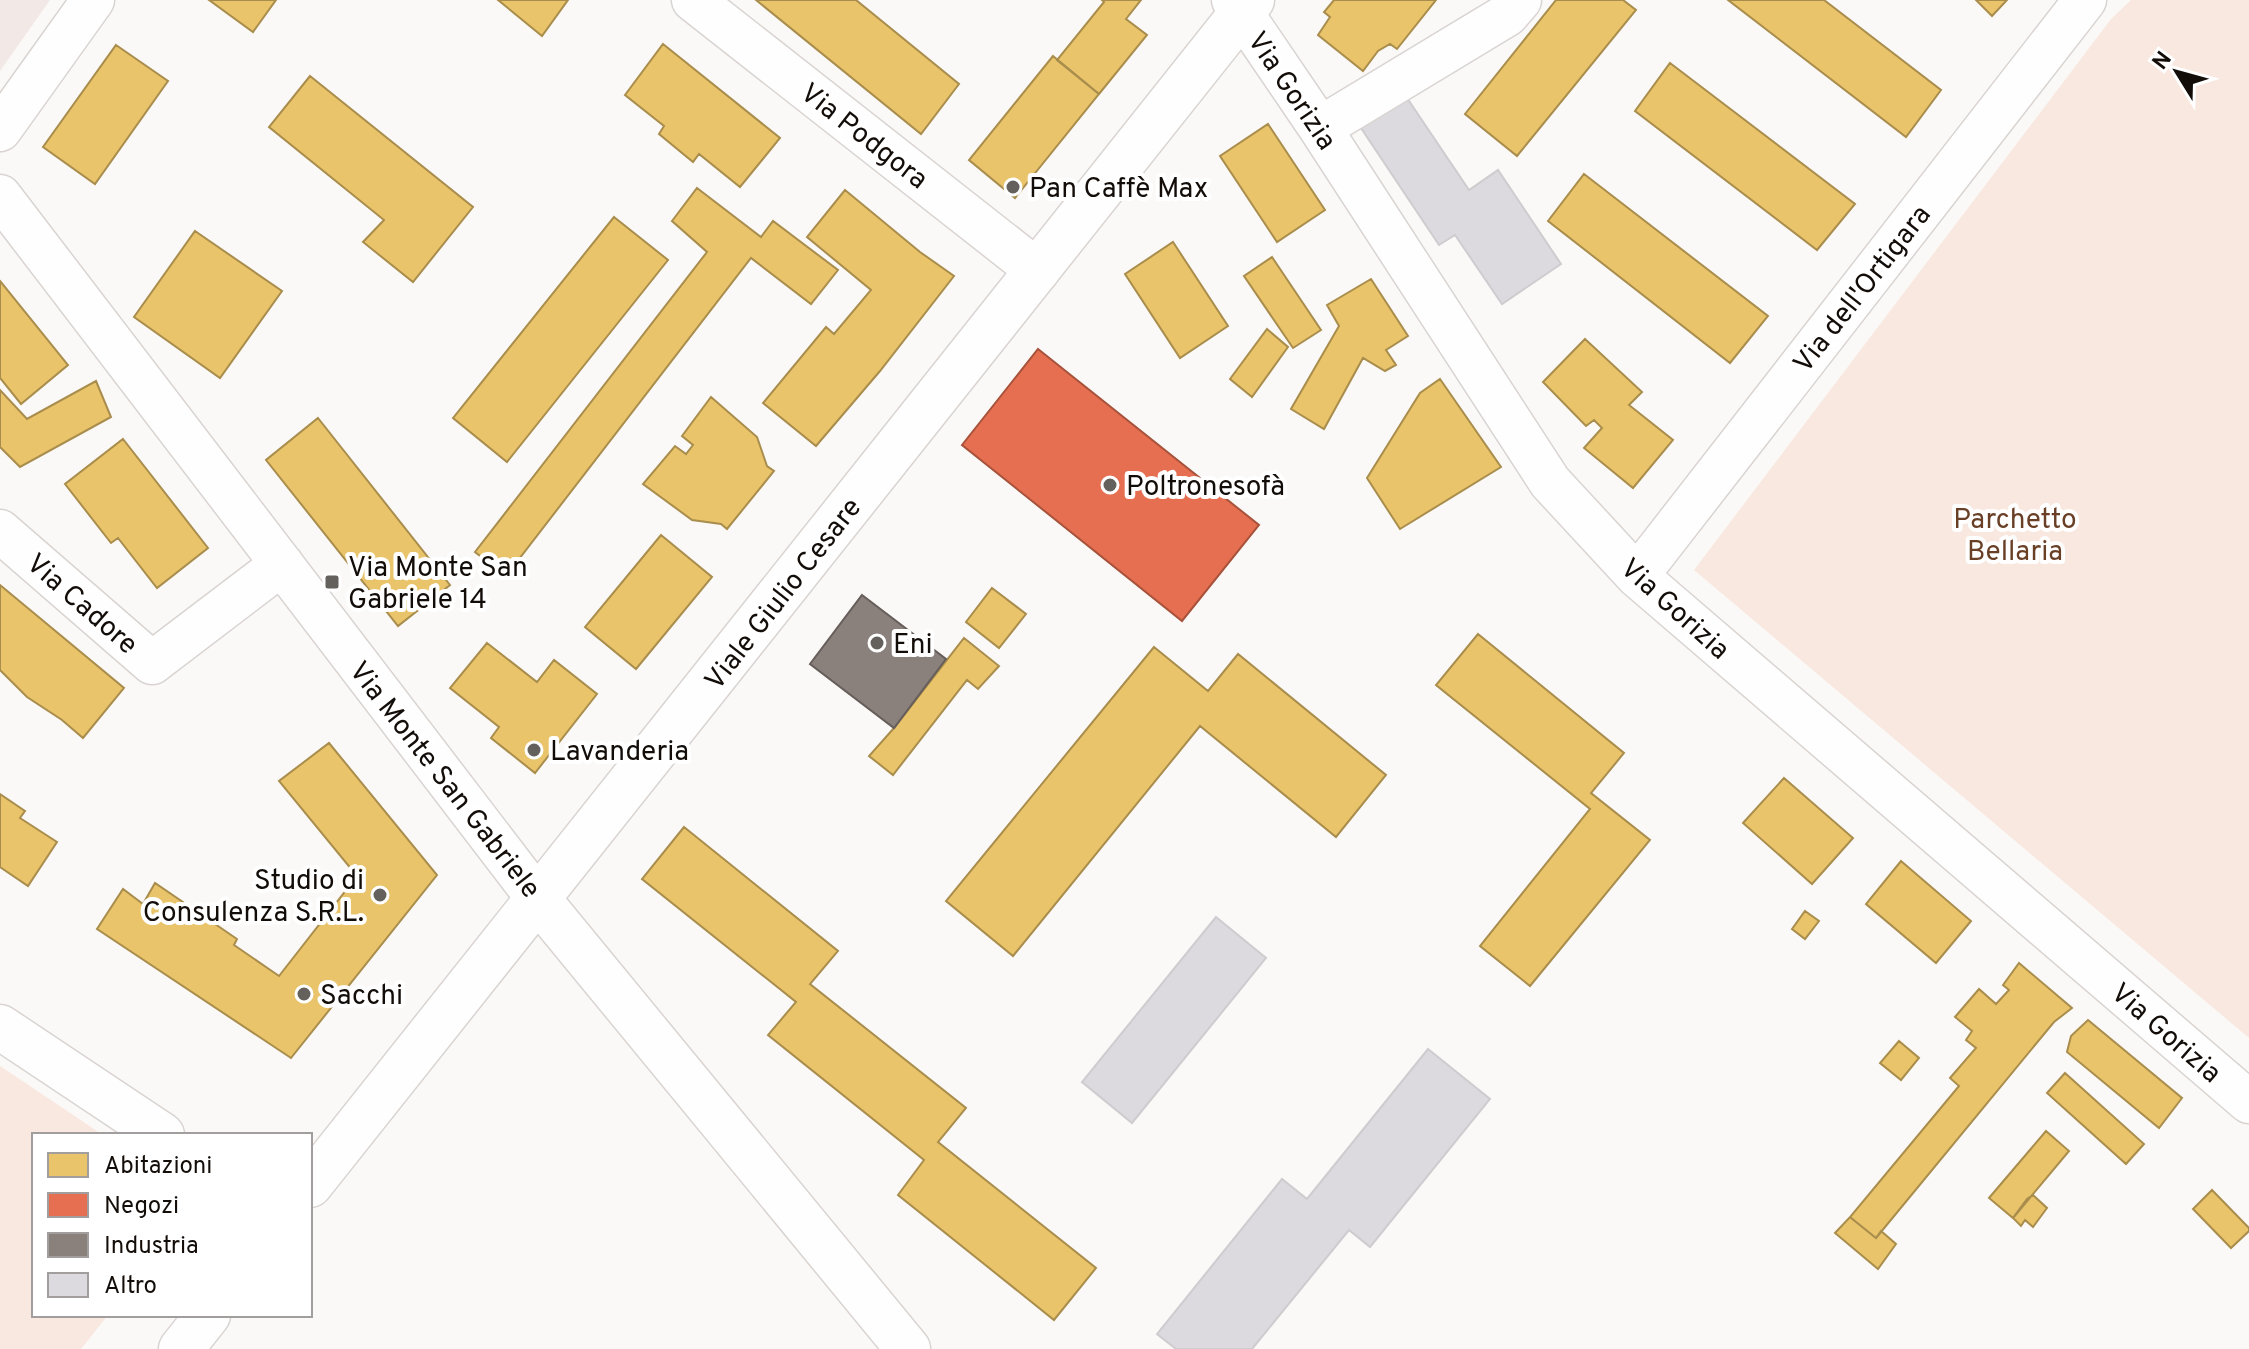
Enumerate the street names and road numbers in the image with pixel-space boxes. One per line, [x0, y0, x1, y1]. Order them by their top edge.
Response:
street label: Via Gorizia [1238, 26, 1343, 158]
street label: Via Podgora [792, 76, 934, 198]
street label: Via dell'Ortigara [1787, 199, 1940, 381]
street label: Viale Giulio Cesare [698, 492, 871, 698]
street label: Via Cadore [18, 547, 144, 664]
street label: Via Gorizia [1612, 552, 1736, 669]
street label: Via Monte San Gabriele [340, 655, 547, 907]
street label: Via Gorizia [2102, 976, 2228, 1092]

